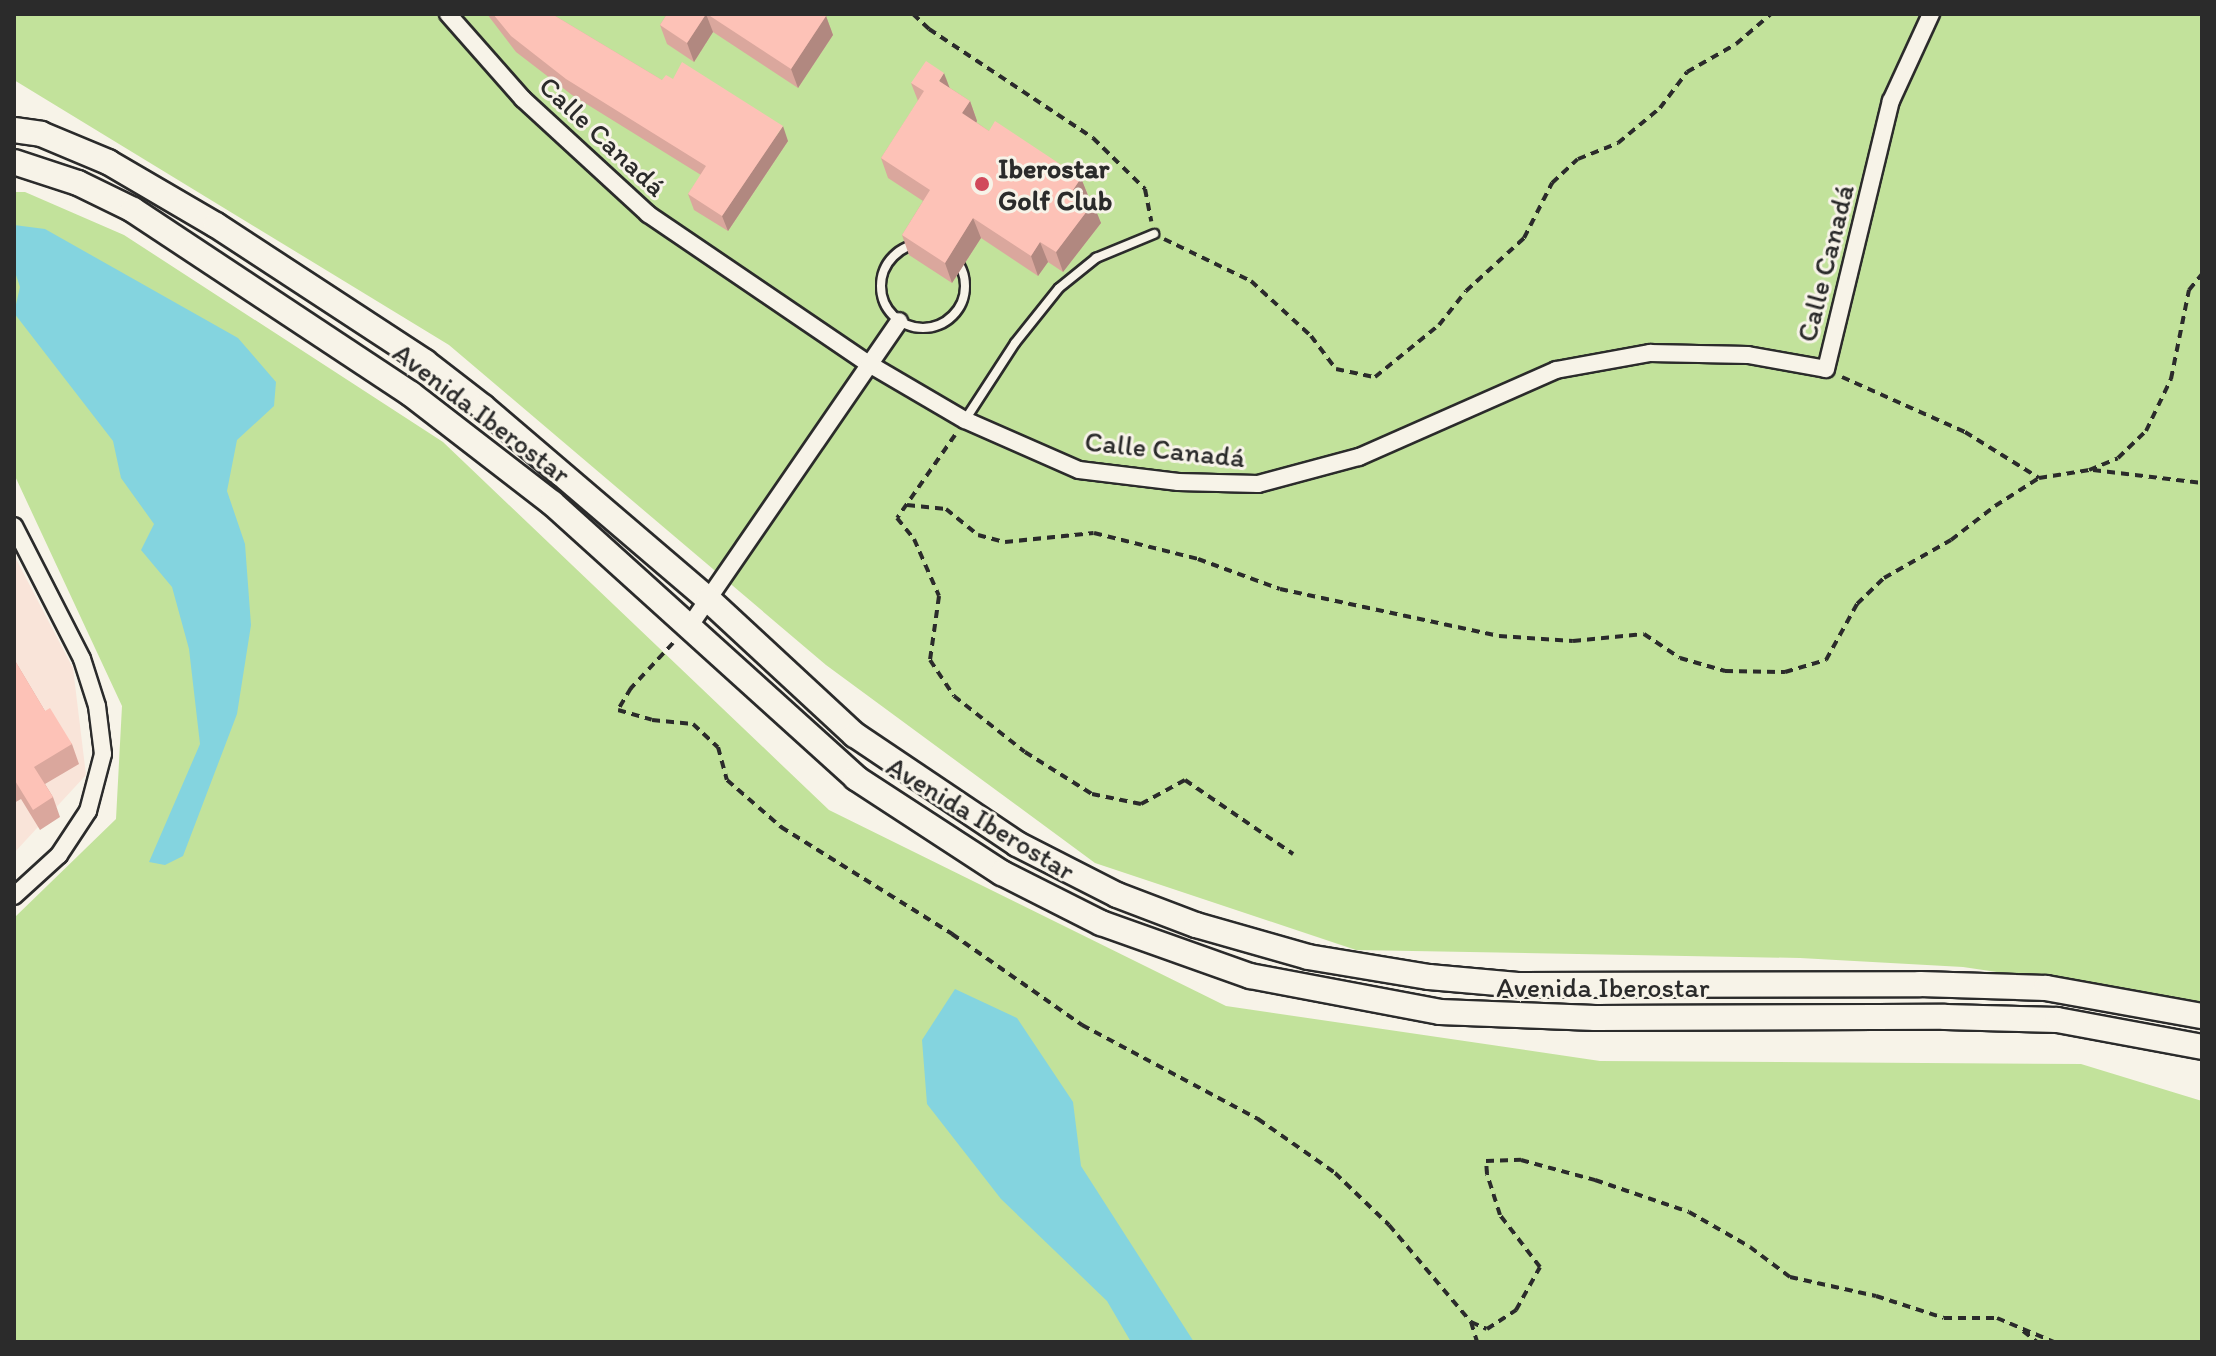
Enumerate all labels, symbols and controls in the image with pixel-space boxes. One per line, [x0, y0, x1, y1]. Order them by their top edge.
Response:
street label: Calle Canadá [533, 69, 673, 203]
place label: Iberostar Golf Club [998, 151, 1112, 217]
marker: Iberostar Golf Club [973, 175, 991, 193]
street label: Calle Canadá [1789, 181, 1861, 345]
street label: Avenida Iberostar [387, 335, 577, 491]
street label: Calle Canadá [1084, 424, 1246, 474]
street label: Avenida Iberostar [881, 749, 1081, 887]
street label: Avenida Iberostar [1496, 970, 1710, 1004]

